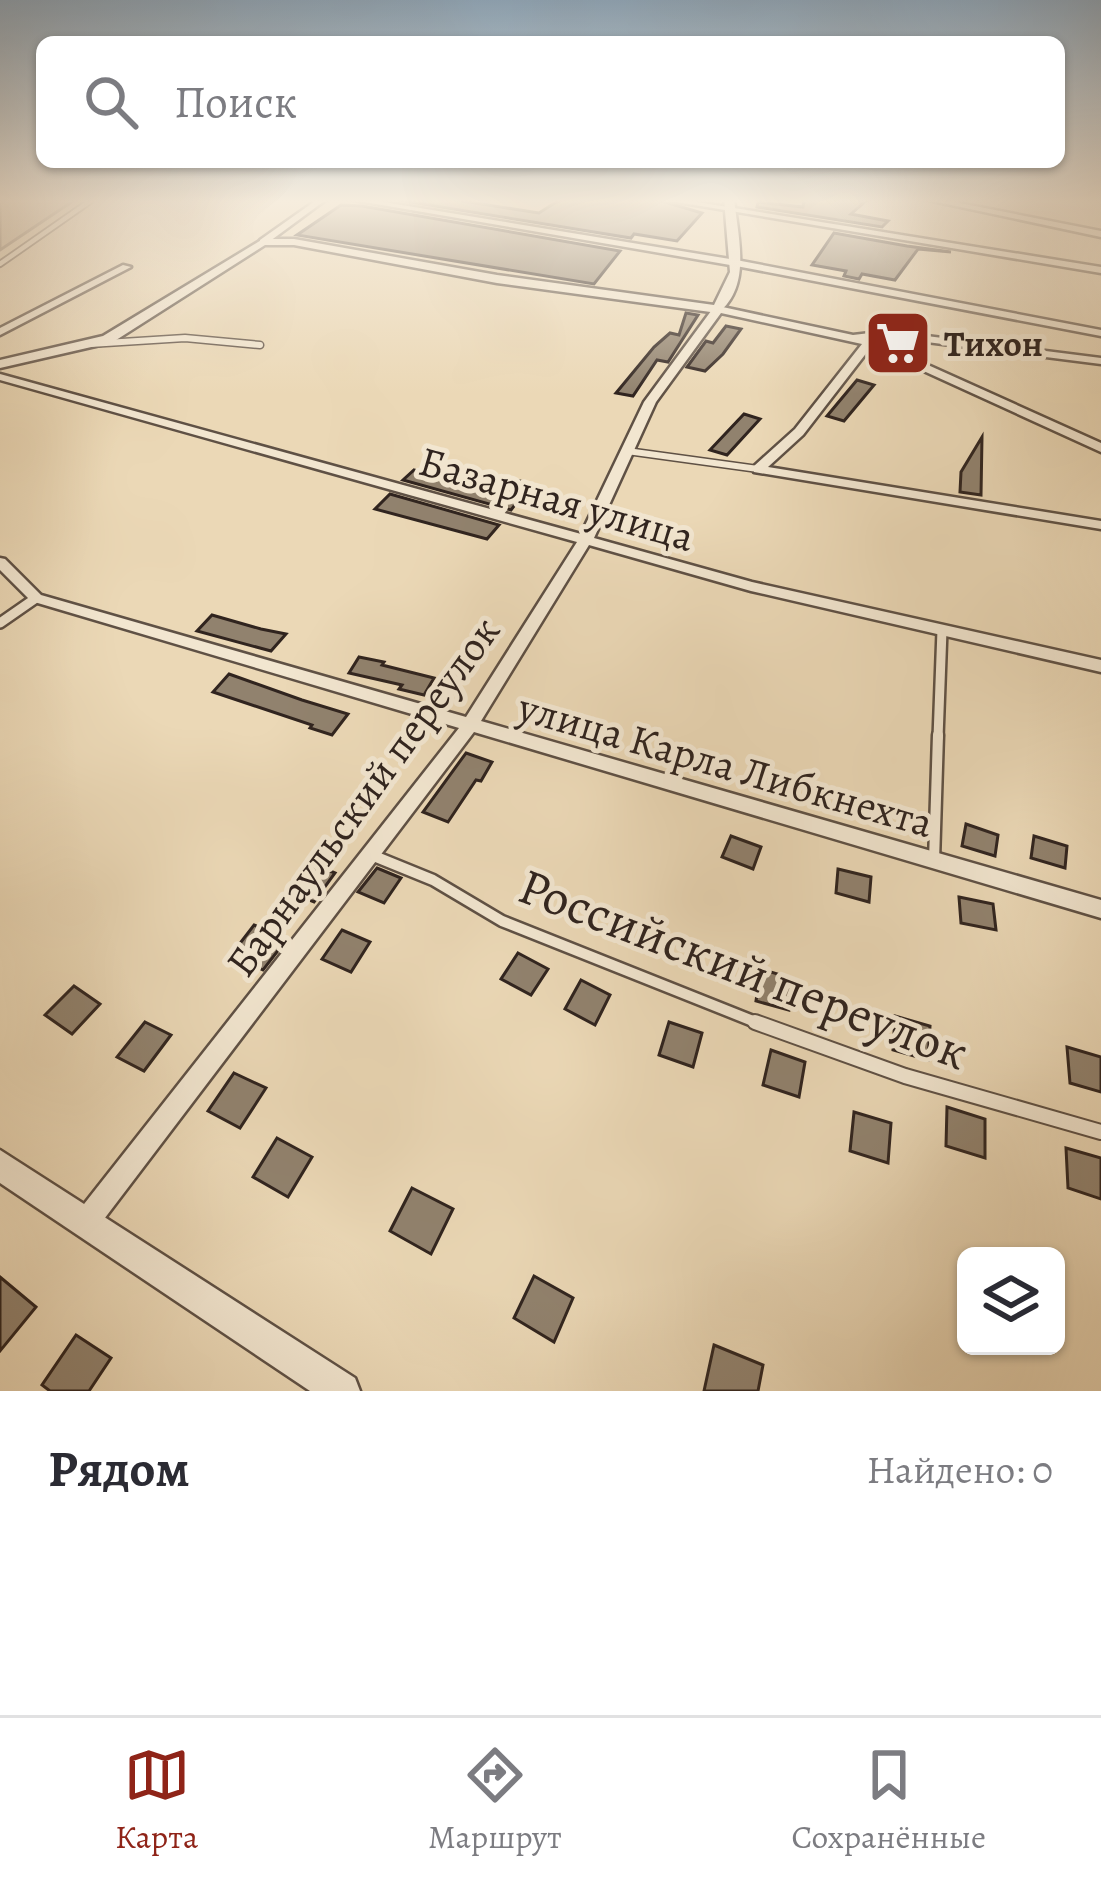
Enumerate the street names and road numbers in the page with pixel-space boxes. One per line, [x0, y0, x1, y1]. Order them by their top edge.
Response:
street label: Базарная улица [413, 432, 702, 565]
street label: Барнаульский переулок [212, 605, 513, 988]
street label: улица Карла Либкнехта [511, 678, 940, 851]
street label: Российский переулок [509, 851, 978, 1087]

